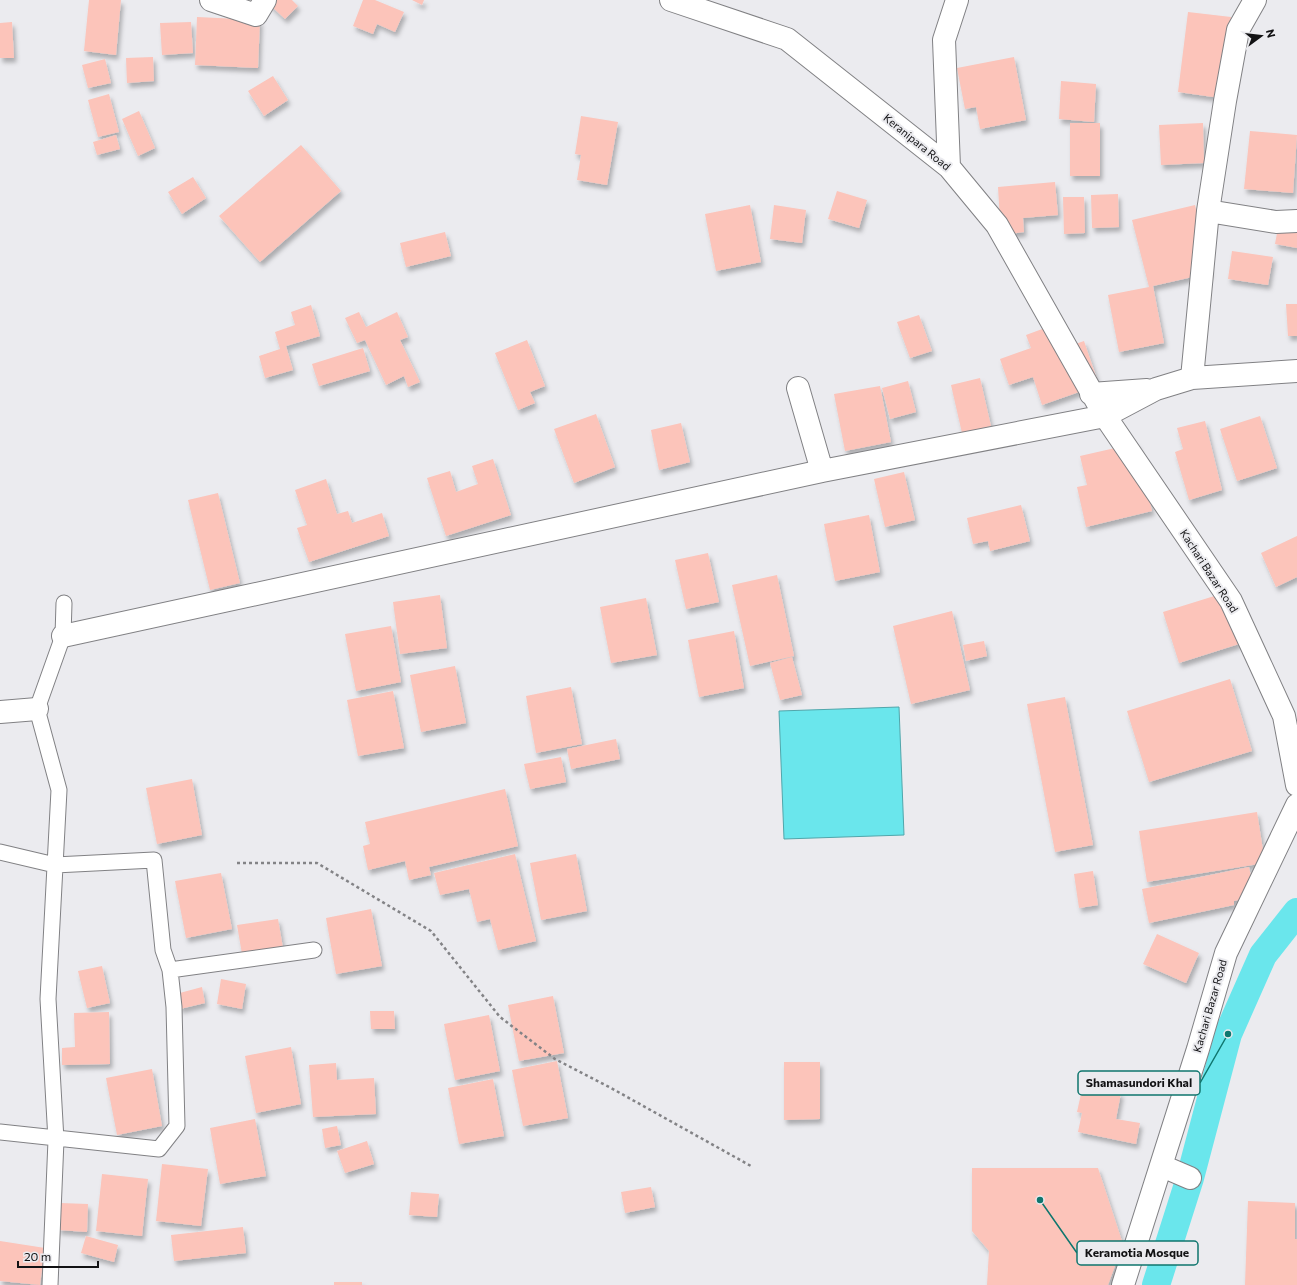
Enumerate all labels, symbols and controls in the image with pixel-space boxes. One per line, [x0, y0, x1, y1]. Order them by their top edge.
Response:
north arrow [1241, 16, 1281, 56]
text: N [1264, 28, 1278, 39]
street label: Keranipara Road [881, 111, 953, 172]
street label: Kachari Bazar Road [1178, 527, 1241, 615]
street label: Kachari Bazar Road [1190, 958, 1229, 1054]
callout: Shamasundori Khal [1078, 1071, 1200, 1095]
text: Shamasundori Khal [1086, 1075, 1192, 1089]
callout: Keramotia Mosque [1077, 1241, 1198, 1265]
scale bar [18, 1243, 98, 1269]
text: Keramotia Mosque [1085, 1245, 1189, 1259]
text: 20 m [24, 1249, 51, 1263]

